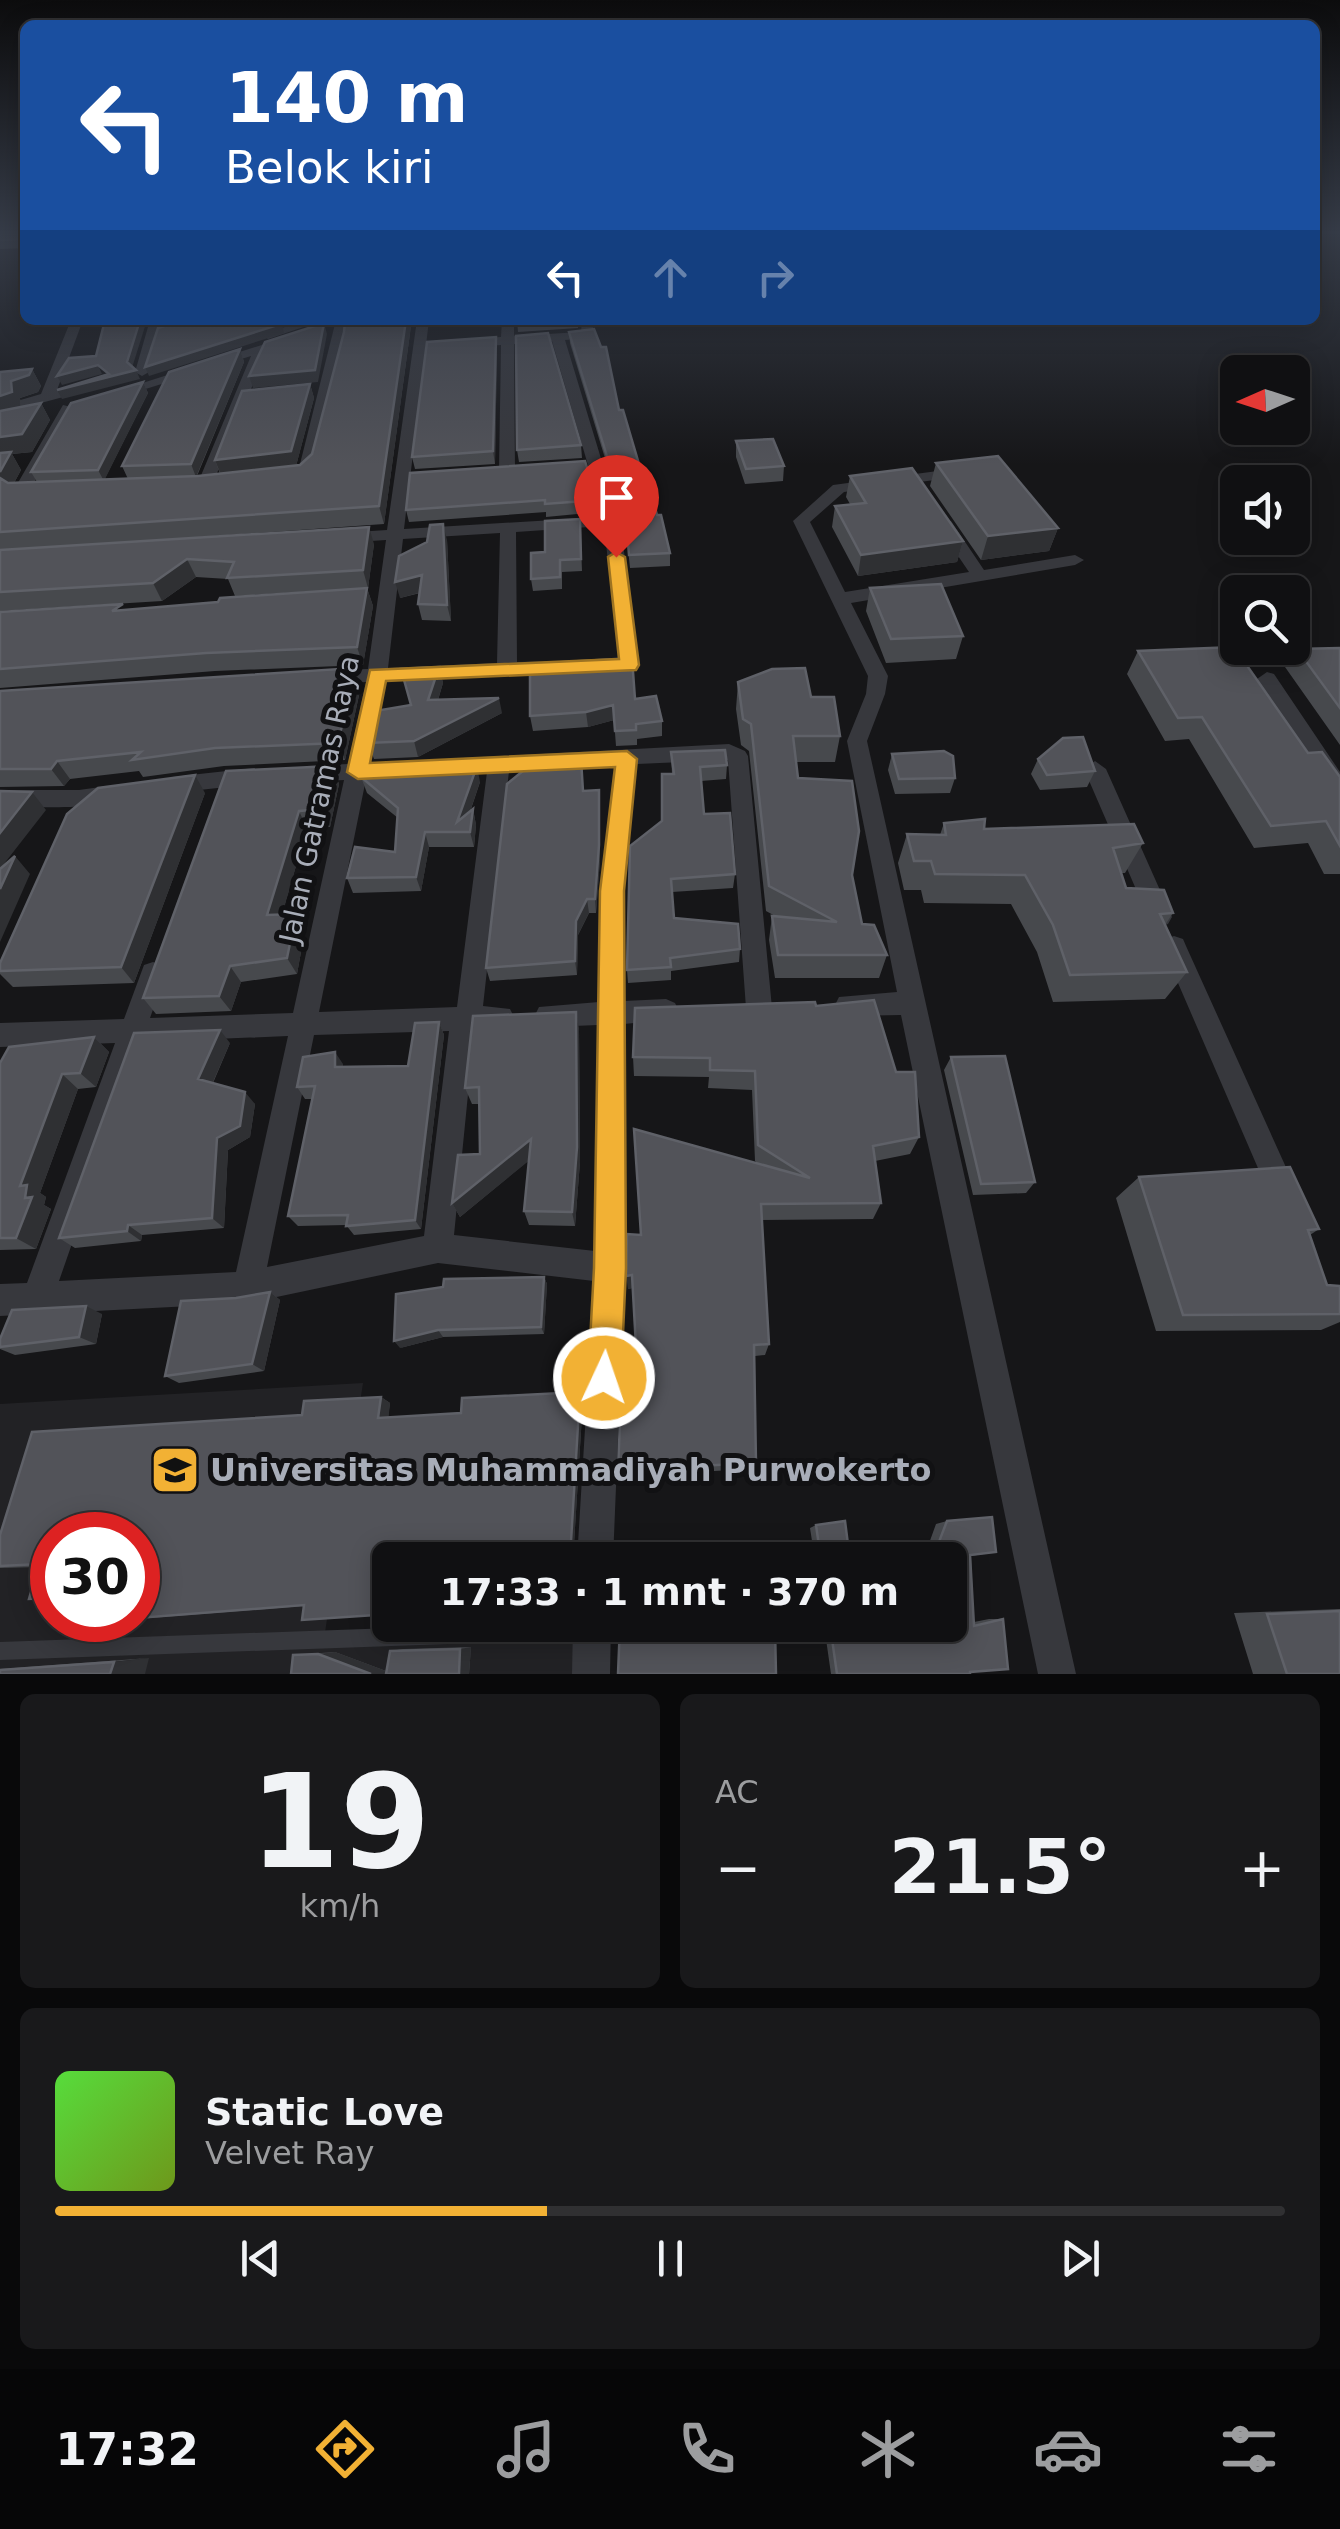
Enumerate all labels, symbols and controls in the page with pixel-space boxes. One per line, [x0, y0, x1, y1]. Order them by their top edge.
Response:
text: 140 m [225, 57, 468, 139]
icon: left [60, 60, 190, 190]
text: Belok kiri [225, 141, 434, 194]
icon: left [538, 250, 593, 305]
icon: ahead [643, 250, 698, 305]
icon: right [748, 250, 803, 305]
north arrow [1220, 355, 1310, 445]
map controls [1220, 355, 1310, 665]
pin [574, 455, 659, 558]
button: sound [1220, 465, 1310, 555]
icon: arrive [589, 470, 644, 525]
button: search [1220, 575, 1310, 665]
street label: Jalan Gatramas Raya [272, 652, 366, 948]
position arrow [552, 1326, 656, 1430]
school or university icon: Universitas Muhammadiyah Purwokerto [149, 1444, 201, 1496]
place label: Universitas Muhammadiyah Purwokerto [210, 1451, 931, 1489]
speed limit sign: 30 [30, 1512, 160, 1642]
text: 17:33 · 1 mnt · 370 m [440, 1570, 899, 1614]
text: 19 [250, 1746, 430, 1898]
text: AC [715, 1773, 759, 1811]
text: 21.5° [889, 1823, 1111, 1911]
text: − [715, 1836, 761, 1900]
text: + [1239, 1836, 1285, 1900]
text: km/h [300, 1887, 380, 1925]
text: Static Love [205, 2090, 444, 2134]
text: Velvet Ray [205, 2134, 374, 2172]
icon: previous [233, 2231, 288, 2286]
icon: pause [643, 2231, 698, 2286]
icon: next [1053, 2231, 1108, 2286]
icon: directions [310, 2414, 380, 2484]
icon: music [491, 2414, 561, 2484]
icon: phone [672, 2414, 742, 2484]
icon: climate [853, 2414, 923, 2484]
icon: car [1033, 2414, 1103, 2484]
icon: filters [1214, 2414, 1284, 2484]
text: 17:32 [55, 2423, 199, 2476]

